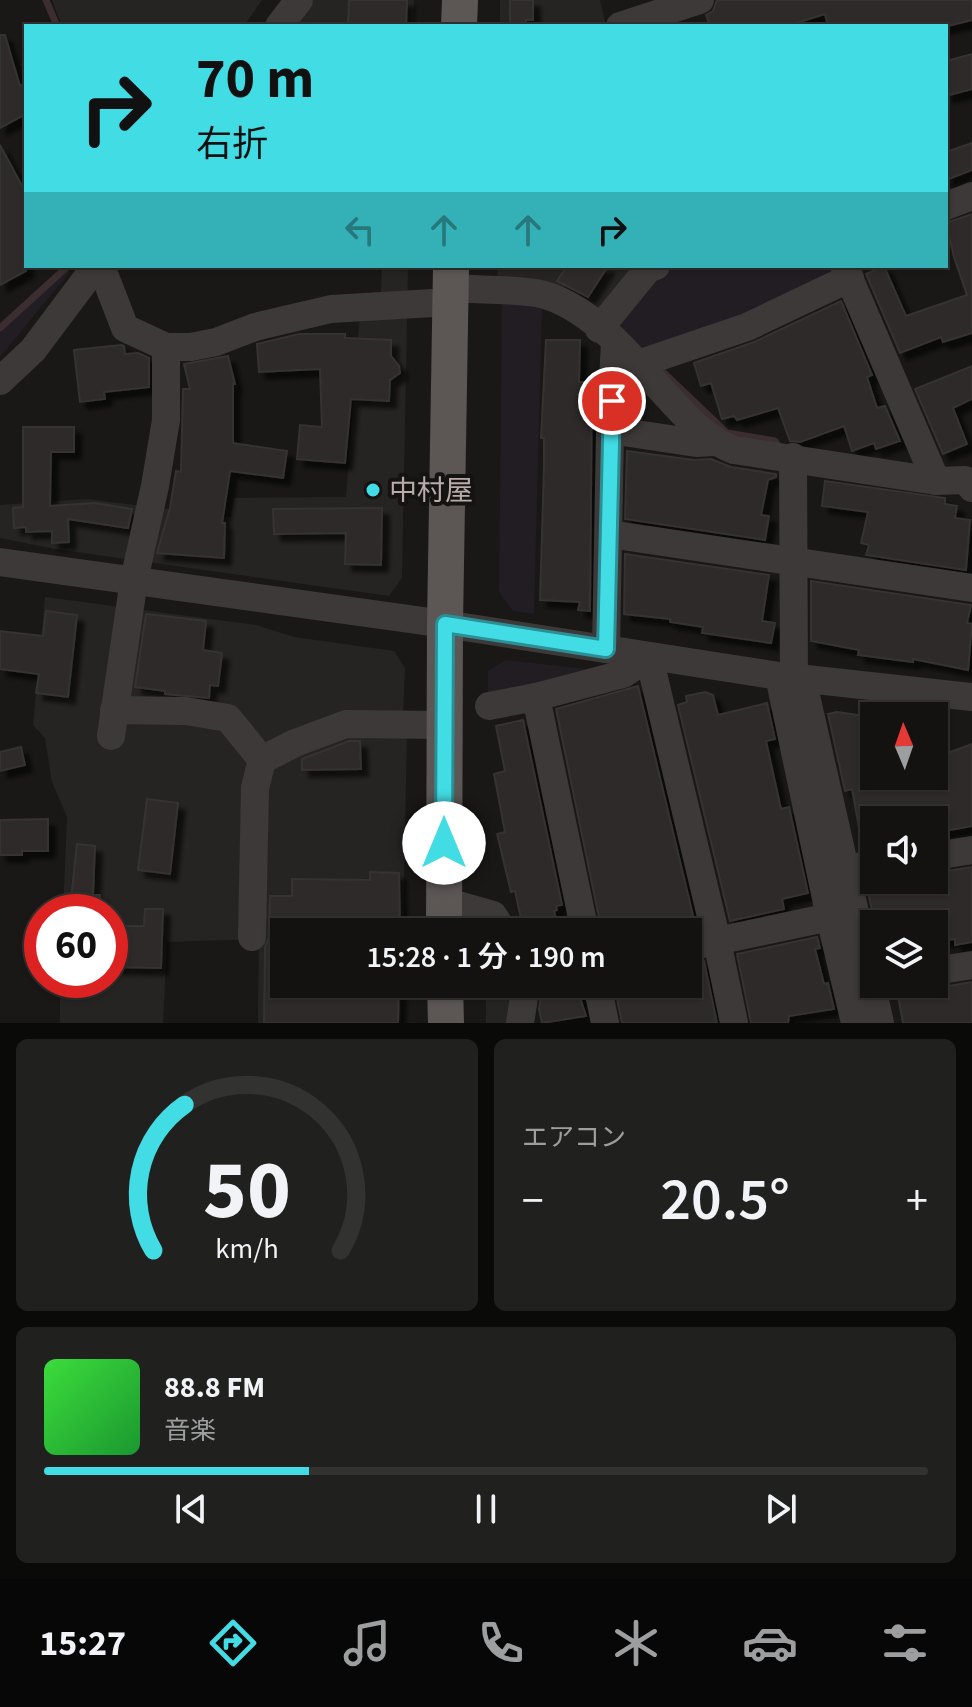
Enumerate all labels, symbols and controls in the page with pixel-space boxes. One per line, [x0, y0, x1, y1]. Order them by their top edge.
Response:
text: 70 m [196, 40, 314, 119]
icon: right [64, 56, 168, 160]
text: 右折 [196, 119, 268, 170]
icon: left [338, 208, 382, 252]
icon: ahead [422, 208, 466, 252]
icon: ahead [506, 208, 550, 252]
icon: right [590, 208, 634, 252]
pin [578, 367, 646, 435]
icon: arrive [590, 379, 634, 423]
place label: 中村屋 [389, 471, 473, 511]
marker: 中村屋 [364, 481, 382, 499]
north arrow [860, 702, 948, 790]
map controls [860, 702, 948, 998]
position arrow [402, 801, 486, 885]
button: sound [860, 806, 948, 894]
speed limit sign: 60 [24, 894, 128, 998]
button: layers [860, 910, 948, 998]
text: 15:28 · 1 分 · 190 m [366, 936, 606, 979]
text: エアコン [522, 1119, 626, 1156]
text: 50 [203, 1132, 291, 1250]
text: 20.5° [660, 1158, 790, 1243]
text: − [522, 1170, 544, 1233]
text: + [906, 1170, 928, 1233]
text: km/h [215, 1229, 279, 1269]
text: 88.8 FM [164, 1366, 265, 1409]
text: 音楽 [164, 1412, 216, 1449]
icon: previous [169, 1487, 213, 1531]
icon: pause [464, 1487, 508, 1531]
icon: next [759, 1487, 803, 1531]
icon: directions [205, 1615, 261, 1671]
icon: music [339, 1615, 395, 1671]
icon: phone [473, 1615, 529, 1671]
icon: climate [608, 1615, 664, 1671]
icon: car [742, 1615, 798, 1671]
icon: filters [877, 1615, 933, 1671]
text: 15:27 [39, 1618, 126, 1669]

